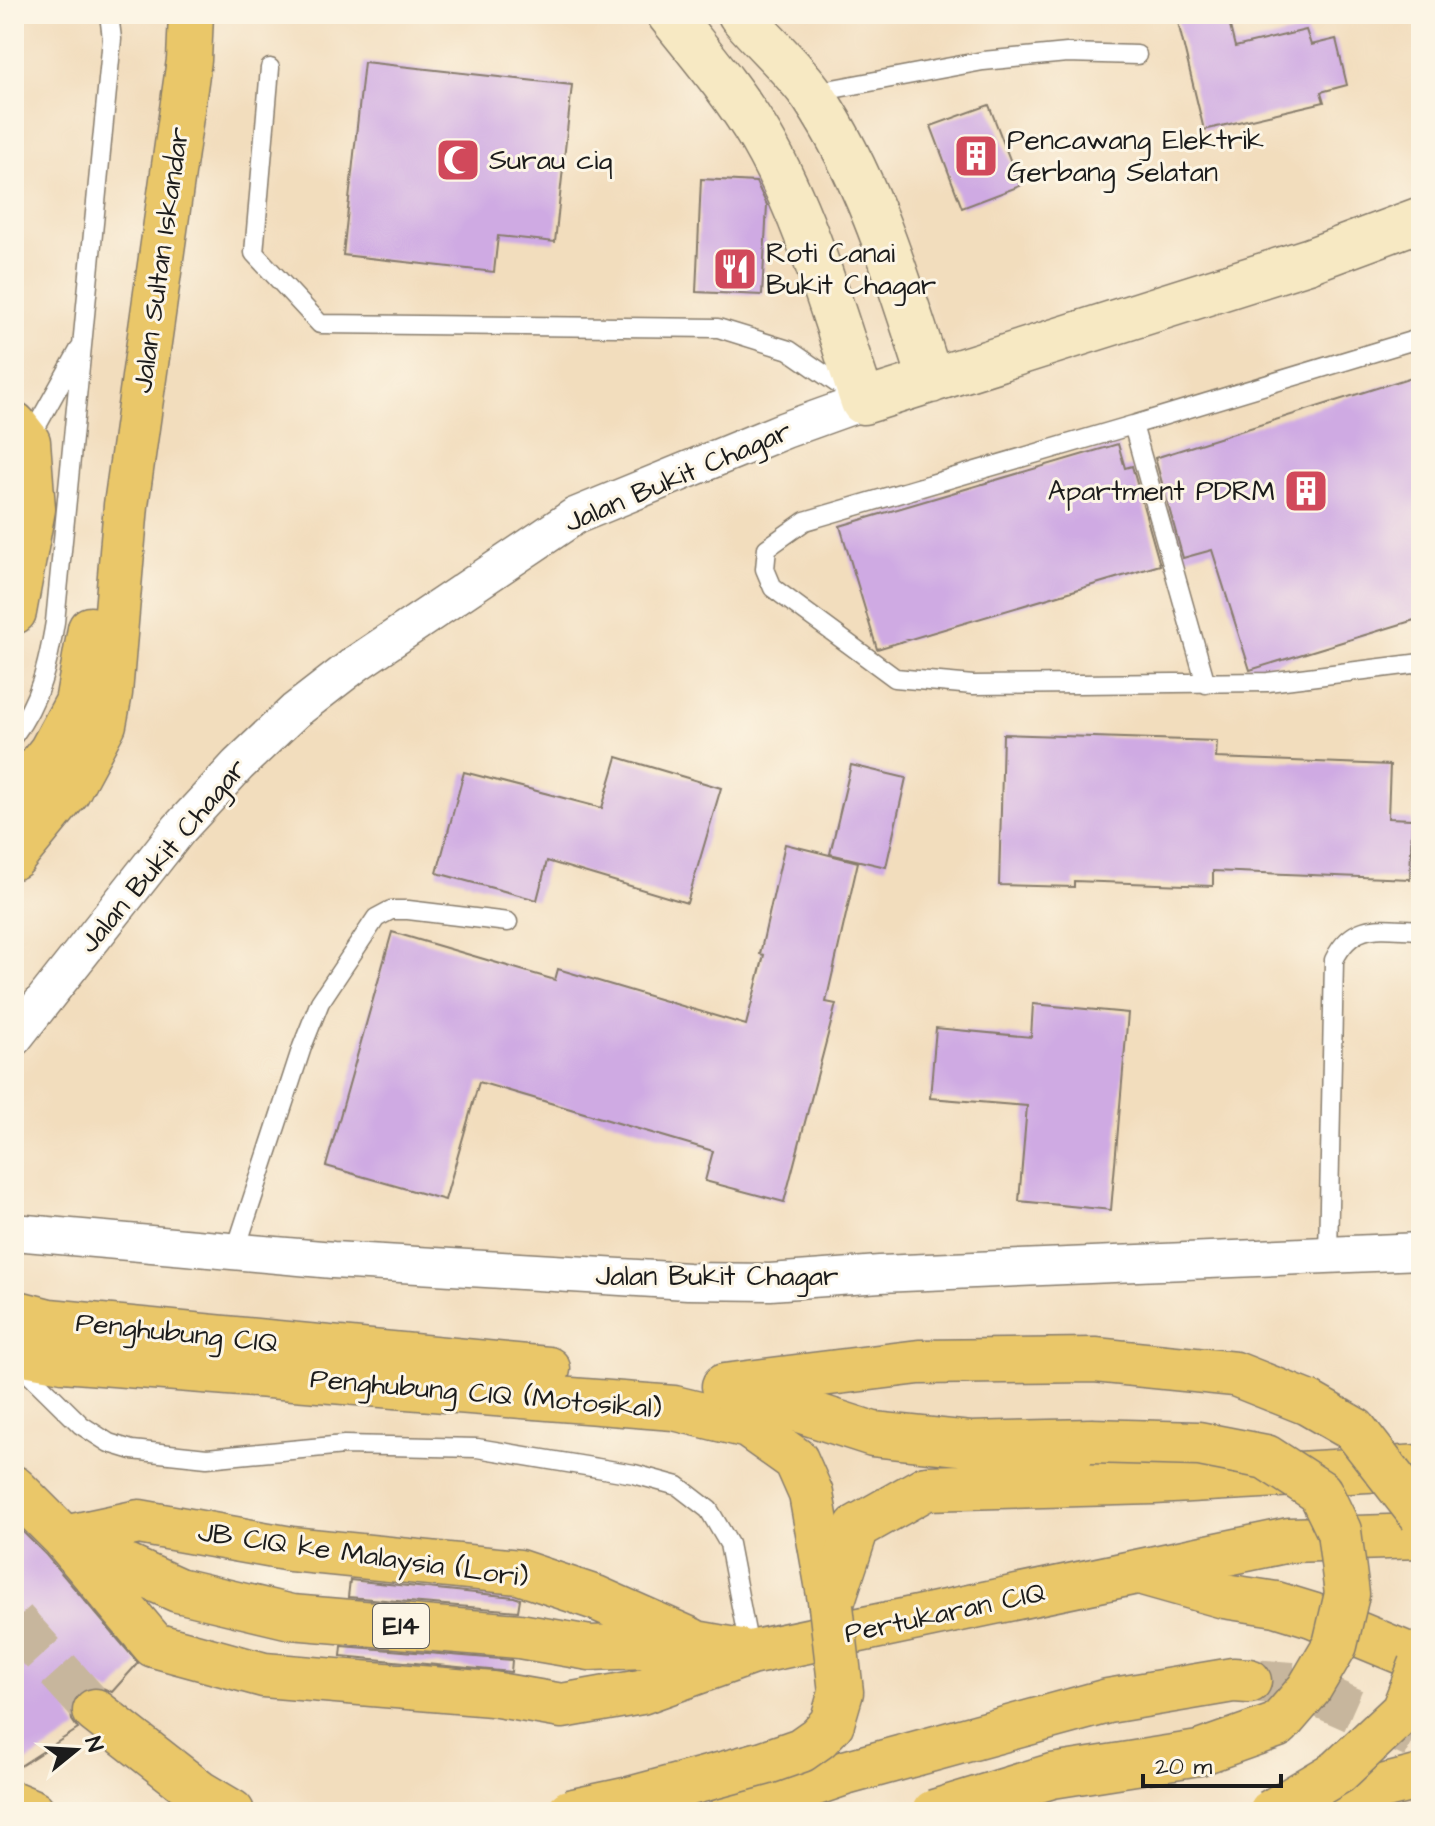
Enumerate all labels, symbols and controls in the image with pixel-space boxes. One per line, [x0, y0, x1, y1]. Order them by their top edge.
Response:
place label: Pencawang Elektrik Gerbang Selatan [1007, 121, 1264, 193]
street label: Jalan Sultan Iskandar [123, 125, 199, 395]
building icon: Pencawang Elektrik Gerbang Selatan [952, 132, 1000, 180]
mosque icon: Surau ciq [434, 136, 482, 184]
place label: Surau ciq [489, 141, 613, 180]
place label: Roti Canai Bukit Chagar [766, 234, 936, 306]
restaurant icon: Roti Canai Bukit Chagar [711, 245, 759, 293]
street label: Jalan Bukit Chagar [558, 412, 798, 543]
building icon: Apartment PDRM [1282, 467, 1330, 515]
place label: Apartment PDRM [1048, 472, 1275, 511]
street label: Jalan Bukit Chagar [70, 750, 257, 962]
street label: Jalan Bukit Chagar [595, 1257, 839, 1297]
street label: Penghubung CIQ [74, 1303, 280, 1364]
street label: Penghubung CIQ (Motosikal) [309, 1359, 664, 1430]
street label: JB CIQ ke Malaysia (Lori) [195, 1513, 531, 1599]
street label: Pertukaran CIQ [841, 1573, 1049, 1653]
road number: E14 [373, 1604, 429, 1648]
north arrow [36, 1710, 116, 1790]
text: N [77, 1733, 111, 1756]
scale bar [1143, 1738, 1281, 1788]
text: 20 m [1155, 1750, 1212, 1784]

